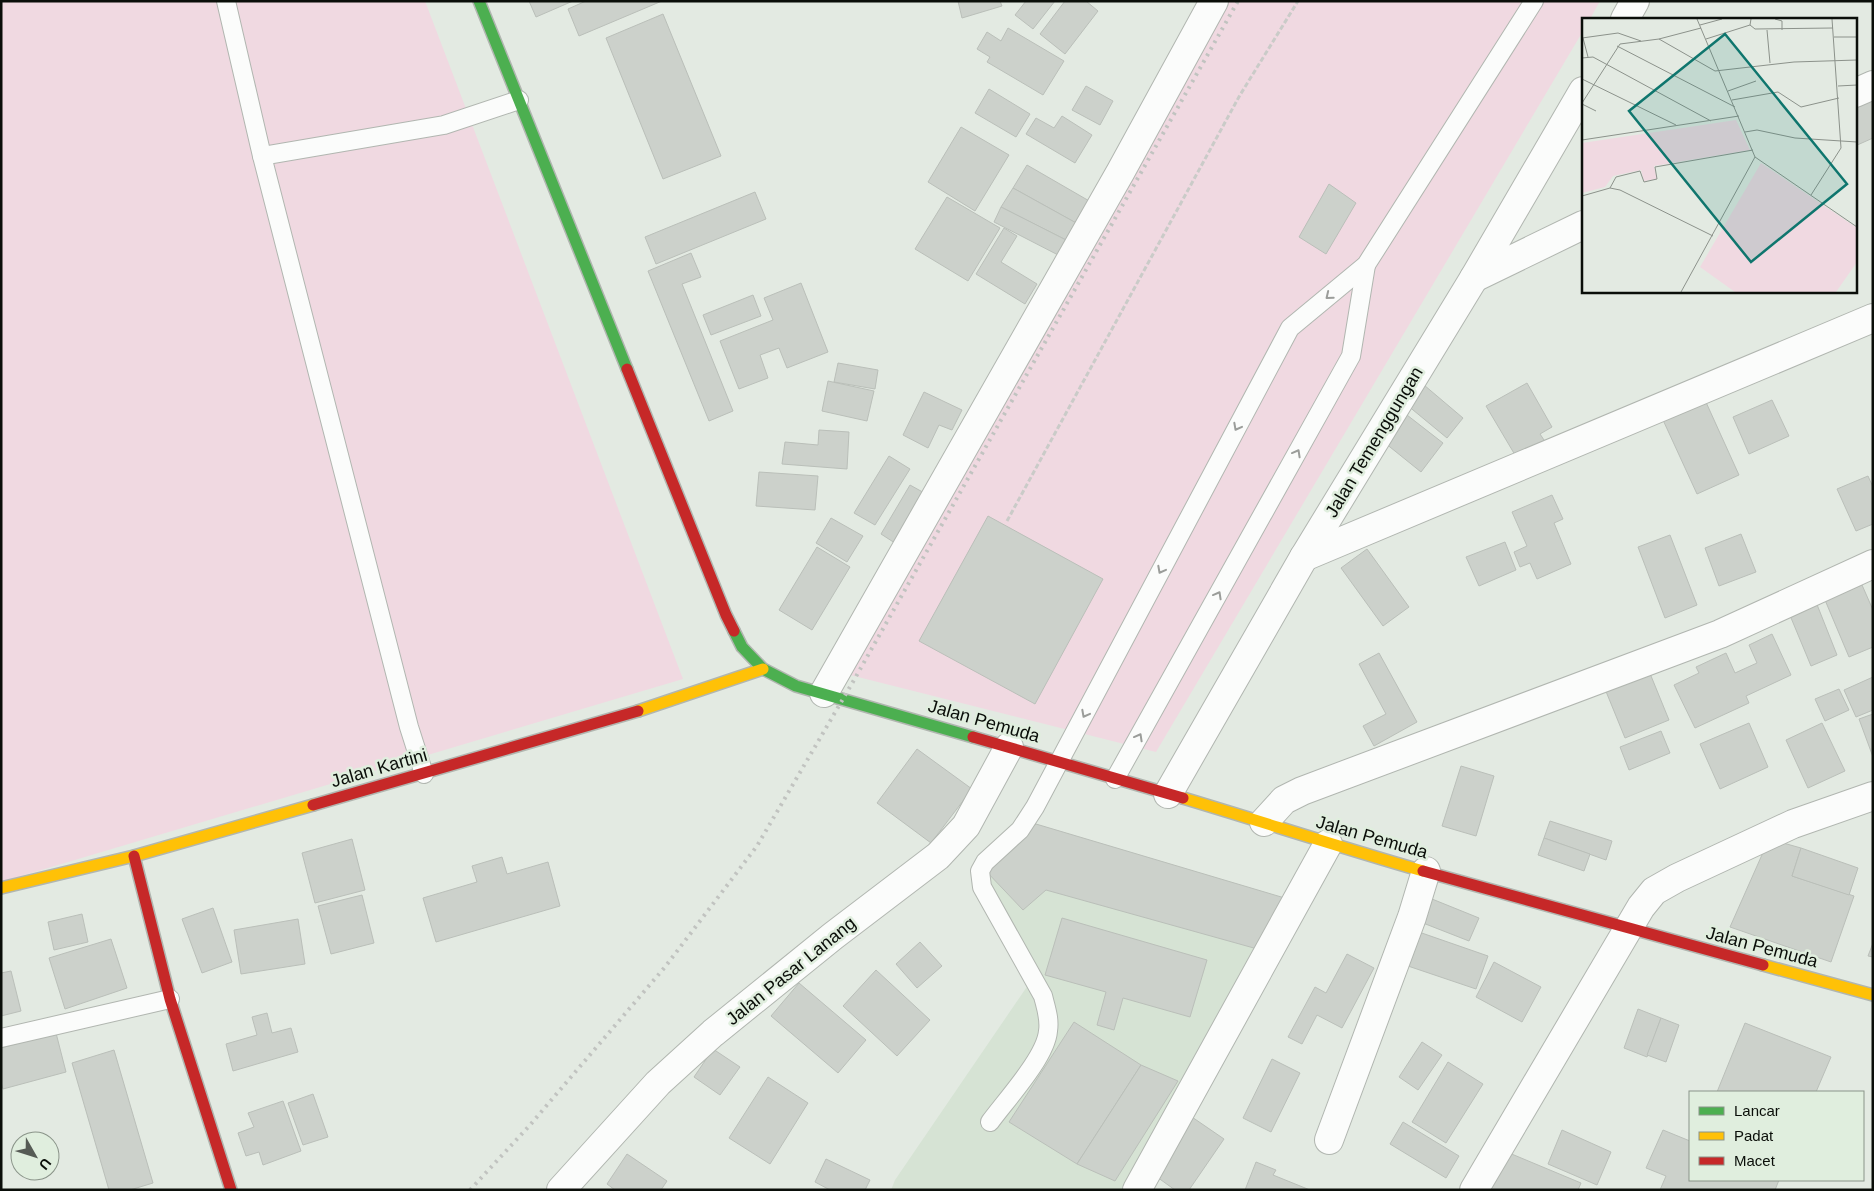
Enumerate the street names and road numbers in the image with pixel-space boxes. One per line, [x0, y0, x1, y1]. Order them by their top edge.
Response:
street label: Jalan Temenggungan [1321, 363, 1427, 521]
street label: Jalan Pemuda [926, 696, 1043, 747]
street label: Jalan Kartini [329, 745, 429, 791]
street label: Jalan Pemuda [1314, 812, 1431, 863]
street label: Jalan Pasar Lanang [722, 913, 860, 1029]
street label: Jalan Pemuda [1704, 922, 1821, 972]

